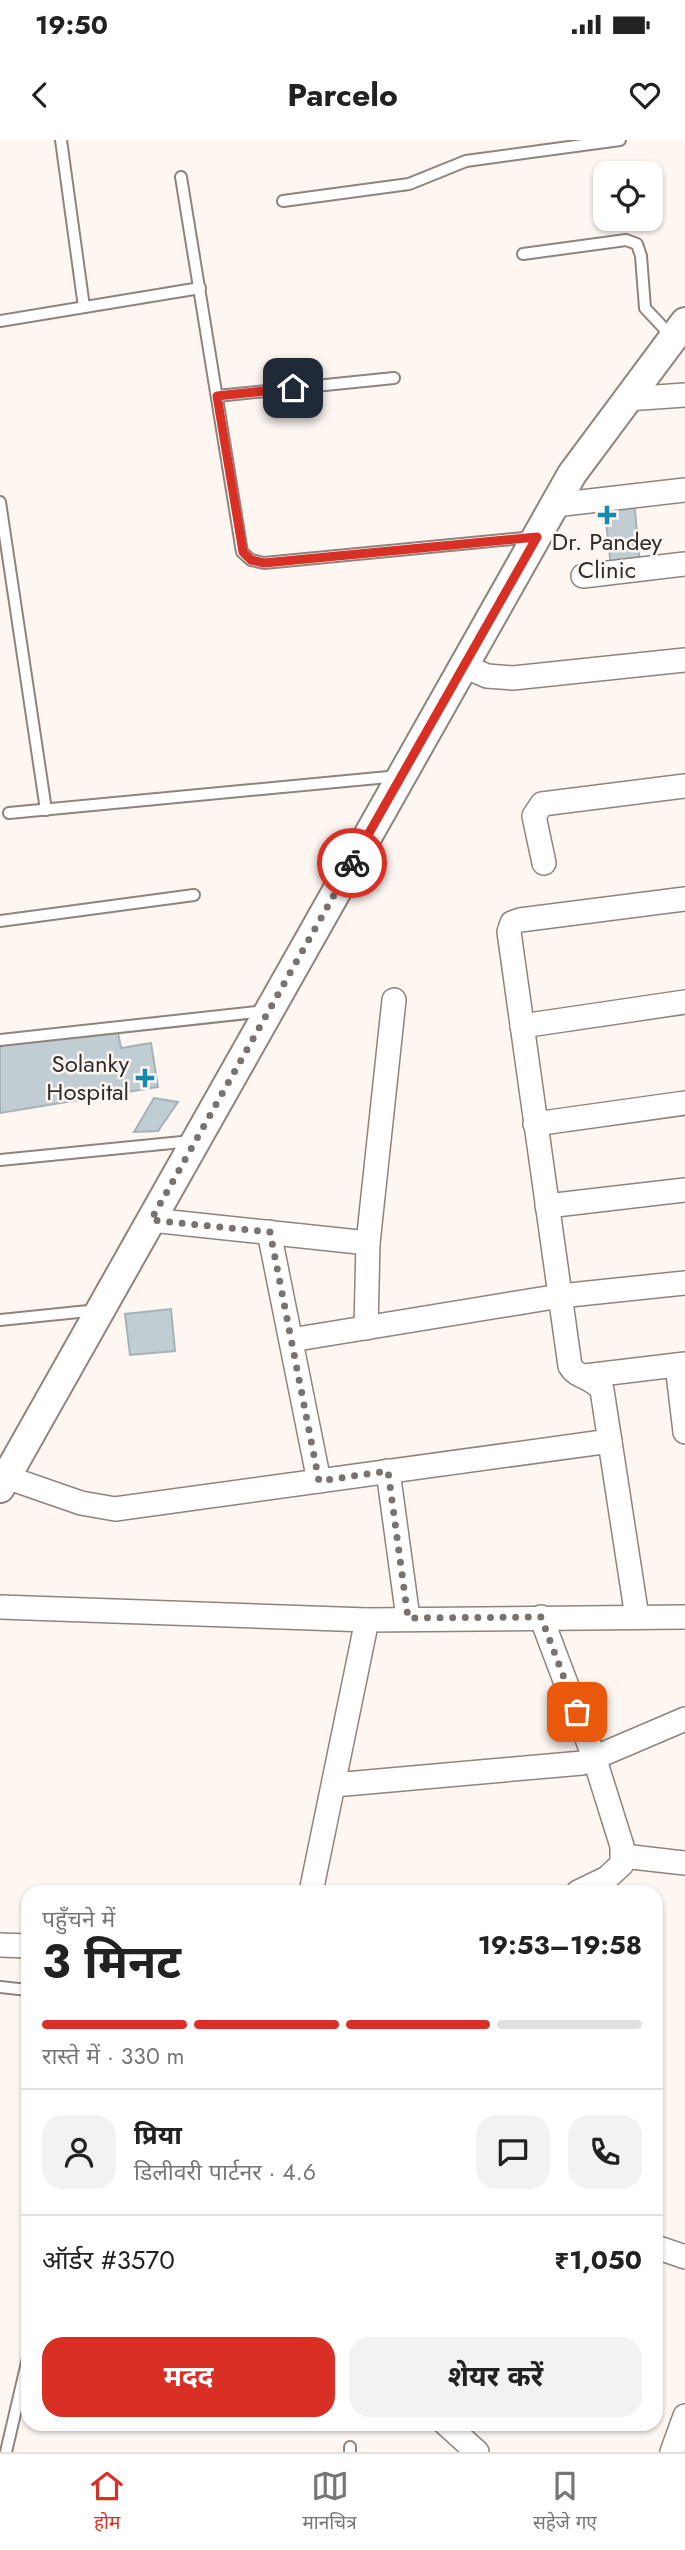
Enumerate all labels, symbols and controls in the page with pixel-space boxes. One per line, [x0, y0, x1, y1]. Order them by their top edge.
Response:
text: 19:50 [35, 6, 108, 44]
text: Parcelo [287, 72, 398, 118]
icon: back [21, 76, 59, 114]
icon: heart [626, 76, 664, 114]
map controls [593, 161, 663, 231]
button: locate [593, 161, 663, 231]
pin [263, 358, 323, 418]
icon: home [274, 369, 312, 407]
marker: Dr. Pandey Clinic [597, 505, 617, 525]
place label: Dr. Pandey Clinic [552, 524, 663, 587]
courier [317, 828, 387, 898]
icon: bike [333, 844, 371, 882]
place label: Solanky Hospital [46, 1046, 129, 1109]
marker: Solanky Hospital [135, 1068, 155, 1088]
pin [547, 1682, 607, 1742]
icon: bag [558, 1693, 596, 1731]
text: पहुँचने में [42, 1902, 115, 1936]
text: 19:53–19:58 [478, 1926, 642, 1964]
text: 3 मिनट [42, 1929, 181, 1995]
text: रास्ते में · 330 m [42, 2039, 185, 2073]
button: person [42, 2115, 116, 2189]
button: chat [476, 2115, 550, 2189]
button: phone [568, 2115, 642, 2189]
text: प्रिया [134, 2116, 182, 2154]
text: डिलीवरी पार्टनर · 4.6 [134, 2155, 316, 2189]
text: ऑर्डर #3570 [42, 2241, 175, 2279]
text: ₹1,050 [554, 2241, 642, 2279]
button: मदद [42, 2337, 335, 2417]
button: शेयर करें [349, 2337, 642, 2417]
tab: होम [88, 2467, 126, 2537]
tab: मानचित्र [302, 2467, 357, 2537]
tab: सहेजे गए [533, 2467, 597, 2537]

